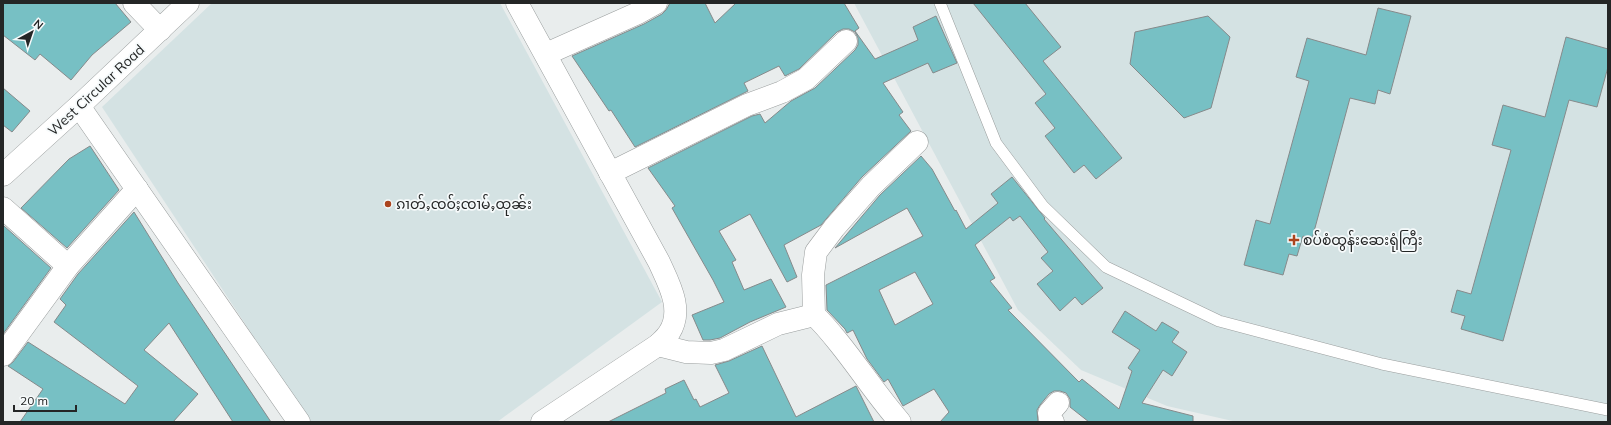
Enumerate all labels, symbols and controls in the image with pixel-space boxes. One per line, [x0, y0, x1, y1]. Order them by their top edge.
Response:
north arrow [12, 12, 52, 52]
text: N [31, 16, 46, 32]
street label: West Circular Road [44, 41, 148, 139]
place label: ၵၢတ်ႇၸဝ်ႈၸၢမ်ႇထုၼ်း [396, 194, 532, 216]
marker: ၵၢတ်ႇၸဝ်ႈၸၢမ်ႇထုၼ်း [383, 199, 393, 209]
place label: စပ်စံထွန်းဆေးရုံကြီး [1303, 230, 1422, 252]
marker: စပ်စံထွန်းဆေးရုံကြီး [1288, 234, 1300, 246]
scale bar [14, 387, 76, 413]
text: 20 m [20, 393, 48, 408]

